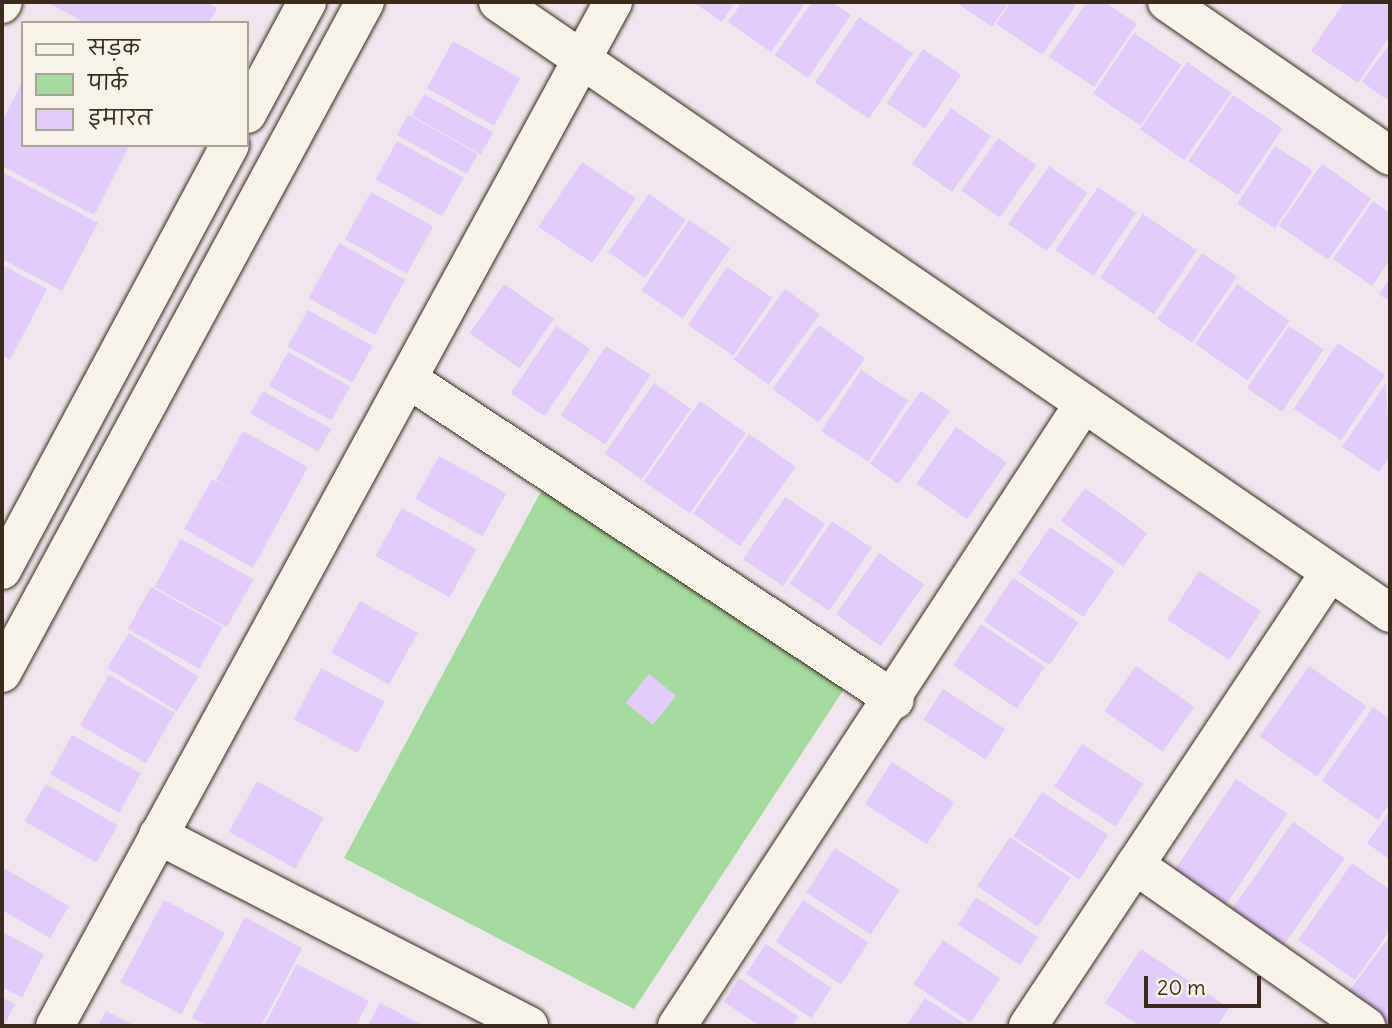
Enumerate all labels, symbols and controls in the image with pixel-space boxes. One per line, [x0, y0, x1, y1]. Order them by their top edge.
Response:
legend [21, 21, 248, 147]
text: सड़क [88, 34, 140, 61]
text: पार्क [88, 69, 128, 96]
text: इमारत [88, 104, 152, 131]
scale bar [1147, 962, 1264, 1006]
text: 20 m [1157, 974, 1206, 1001]

